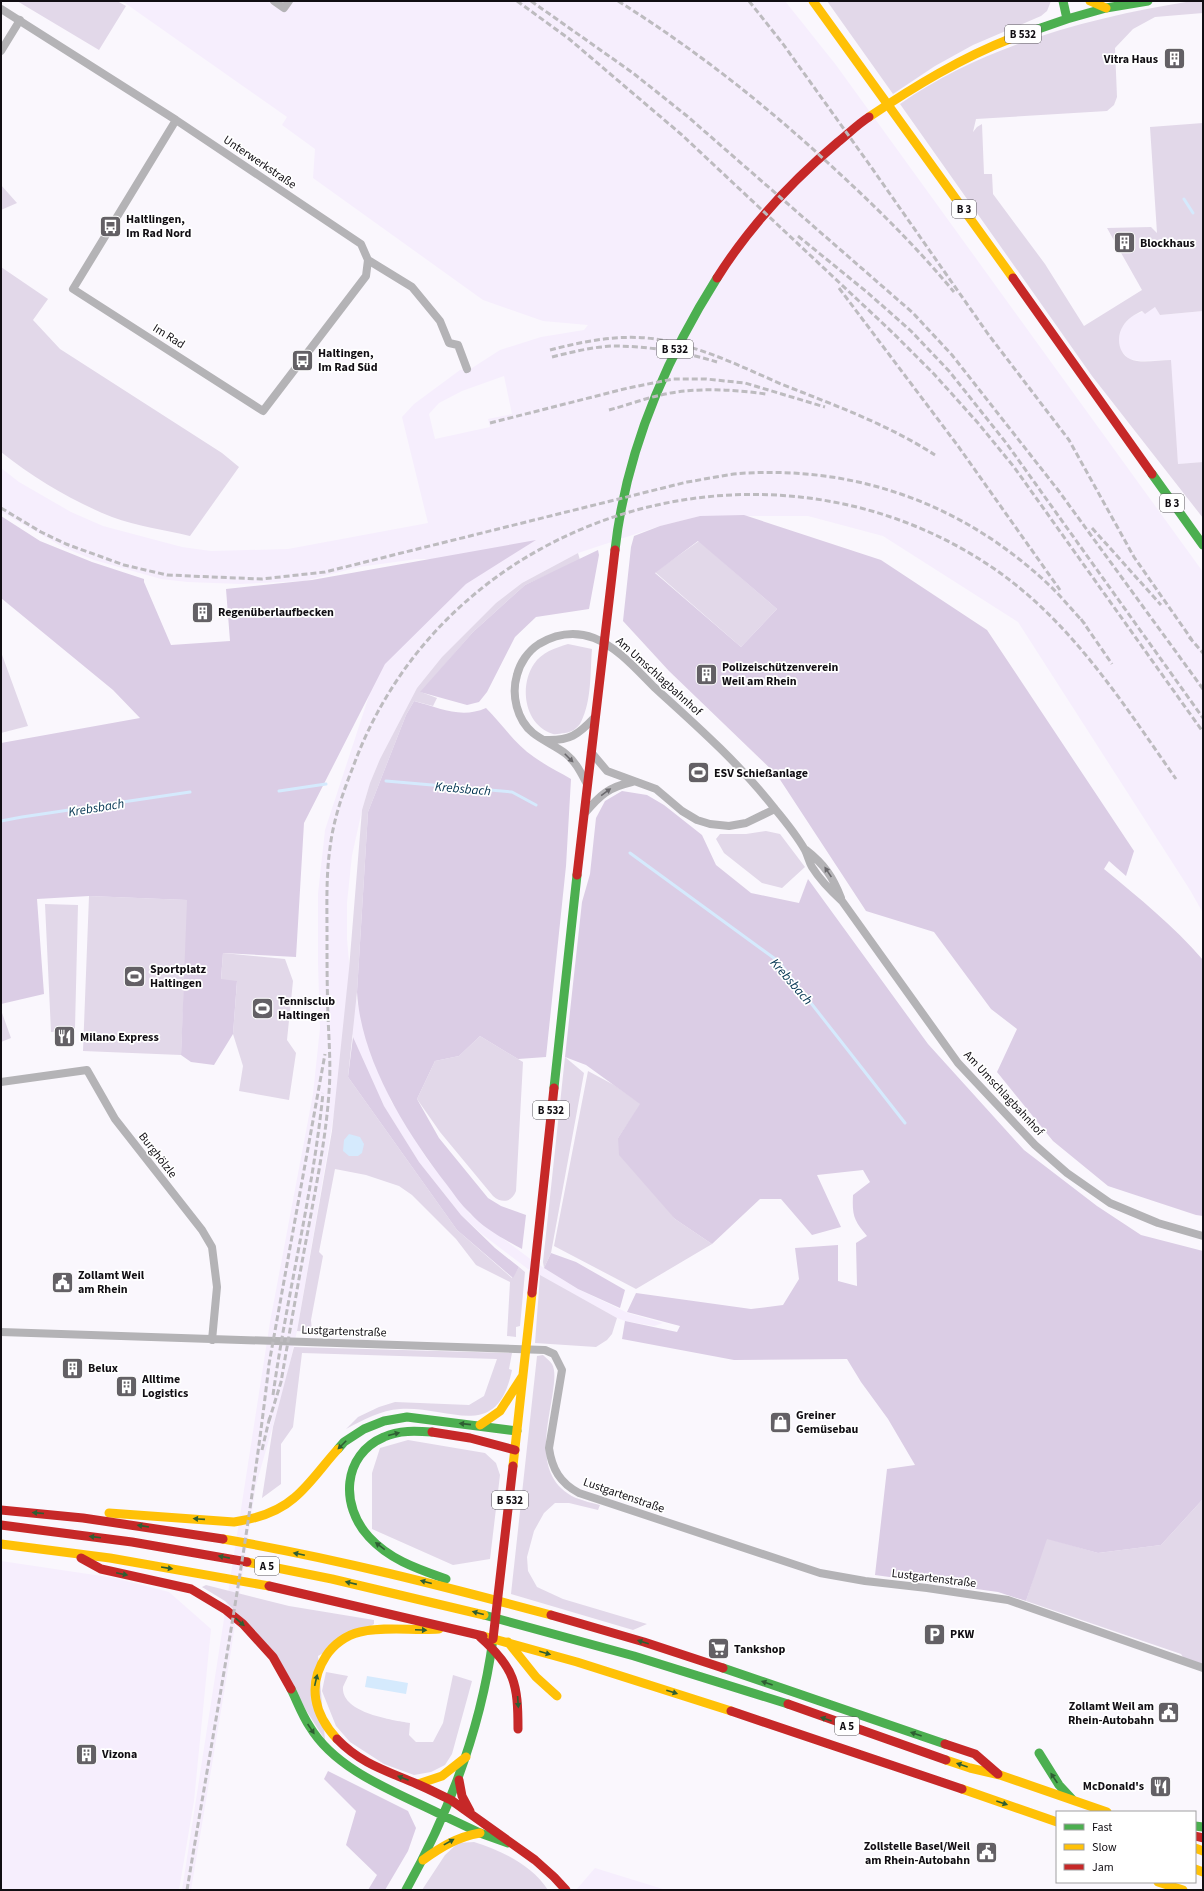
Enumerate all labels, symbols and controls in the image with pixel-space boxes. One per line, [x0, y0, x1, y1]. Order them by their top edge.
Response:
road number: B 532 [1005, 25, 1041, 43]
building icon: Vitra Haus [1161, 46, 1187, 72]
place label: Vitra Haus [1103, 51, 1158, 68]
street label: Unterwerkstraße [220, 132, 300, 193]
road number: B 3 [952, 200, 976, 218]
place label: Haltlingen, Im Rad Nord [126, 211, 191, 242]
bus stop icon: Haltlingen, Im Rad Nord [98, 213, 124, 239]
building icon: Blockhaus [1112, 230, 1138, 256]
place label: Blockhaus [1140, 235, 1195, 252]
street label: Im Rad [149, 320, 188, 353]
road number: B 532 [657, 340, 693, 358]
place label: Haltingen, Im Rad Süd [318, 345, 378, 376]
bus stop icon: Haltingen, Im Rad Süd [289, 347, 315, 373]
road number: B 3 [1160, 494, 1184, 512]
building icon: Regenüberlaufbecken [190, 599, 216, 625]
place label: Regenüberlaufbecken [218, 604, 334, 621]
street label: Am Umschlagbahnhof [612, 633, 706, 720]
place label: Polizeischützenverein Weil am Rhein [722, 659, 838, 690]
building icon: Polizeischützenverein Weil am Rhein [694, 661, 720, 687]
one-way arrow [565, 753, 574, 763]
sports icon: ESV Schießanlage [685, 760, 711, 786]
place label: ESV Schießanlage [714, 765, 808, 782]
water label: Krebsbach [434, 778, 492, 800]
one-way arrow [600, 788, 611, 796]
water label: Krebsbach [67, 795, 126, 821]
one-way arrow [824, 867, 832, 878]
water label: Krebsbach [766, 954, 817, 1009]
place label: Sportplatz Haltingen [150, 961, 207, 992]
sports icon: Sportplatz Haltingen [122, 963, 148, 989]
place label: Tennisclub Haltingen [278, 993, 335, 1024]
sports icon: Tennisclub Haltingen [250, 995, 276, 1021]
restaurant icon: Milano Express [52, 1024, 78, 1050]
place label: Milano Express [80, 1029, 159, 1046]
street label: Am Umschlagbahnhof [960, 1047, 1048, 1140]
road number: B 532 [533, 1101, 569, 1119]
street label: Burghölzle [134, 1129, 181, 1182]
place label: Zollamt Weil am Rhein [78, 1267, 145, 1298]
public building icon: Zollamt Weil am Rhein [49, 1269, 75, 1295]
street label: Lustgartenstraße [301, 1322, 387, 1341]
building icon: Belux [59, 1355, 85, 1381]
place label: Belux [88, 1360, 118, 1377]
place label: Alltime Logistics [141, 1371, 188, 1402]
building icon: Alltime Logistics [113, 1373, 139, 1399]
place label: Greiner Gemüsebau [796, 1407, 859, 1438]
shop icon: Greiner Gemüsebau [767, 1409, 793, 1435]
one-way arrow [459, 1420, 471, 1427]
one-way arrow [388, 1431, 400, 1437]
one-way arrow [337, 1440, 347, 1450]
street label: Lustgartenstraße [581, 1474, 667, 1517]
road number: B 532 [492, 1491, 528, 1509]
one-way arrow [32, 1510, 44, 1517]
one-way arrow [193, 1516, 205, 1523]
one-way arrow [137, 1523, 149, 1529]
one-way arrow [89, 1533, 101, 1540]
one-way arrow [374, 1542, 385, 1551]
one-way arrow [292, 1551, 305, 1557]
one-way arrow [218, 1554, 230, 1560]
road number: A 5 [255, 1557, 279, 1575]
one-way arrow [161, 1565, 173, 1571]
street label: Lustgartenstraße [891, 1565, 977, 1592]
one-way arrow [115, 1571, 128, 1577]
one-way arrow [345, 1579, 357, 1585]
one-way arrow [419, 1579, 431, 1585]
one-way arrow [471, 1610, 483, 1616]
one-way arrow [234, 1617, 245, 1626]
parking icon: PKW [921, 1621, 947, 1647]
place label: PKW [950, 1626, 974, 1643]
one-way arrow [415, 1627, 427, 1634]
supermarket icon: Tankshop [705, 1636, 731, 1662]
one-way arrow [637, 1639, 649, 1645]
place label: Tankshop [734, 1641, 786, 1658]
one-way arrow [539, 1650, 551, 1656]
one-way arrow [313, 1673, 319, 1686]
one-way arrow [760, 1680, 772, 1686]
one-way arrow [666, 1689, 678, 1695]
one-way arrow [514, 1696, 521, 1708]
place label: Zollamt Weil am Rhein-Autobahn [1068, 1698, 1154, 1729]
public building icon: Zollamt Weil am Rhein-Autobahn [1156, 1700, 1182, 1726]
one-way arrow [820, 1715, 832, 1721]
road number: A 5 [835, 1717, 859, 1735]
one-way arrow [307, 1724, 315, 1734]
one-way arrow [910, 1731, 922, 1737]
building icon: Vizona [74, 1741, 100, 1767]
place label: Vizona [101, 1746, 137, 1763]
one-way arrow [956, 1762, 968, 1768]
one-way arrow [1050, 1773, 1058, 1783]
restaurant icon: McDonald's [1147, 1773, 1173, 1799]
one-way arrow [397, 1775, 408, 1781]
place label: McDonald's [1083, 1778, 1144, 1795]
one-way arrow [996, 1801, 1008, 1807]
legend [1056, 1811, 1196, 1883]
text: Fast [1092, 1819, 1112, 1836]
one-way arrow [444, 1838, 455, 1845]
place label: Zollstelle Basel/Weil am Rhein-Autobahn [864, 1838, 971, 1869]
text: Slow [1092, 1839, 1117, 1856]
public building icon: Zollstelle Basel/Weil am Rhein-Autobahn [973, 1840, 999, 1866]
text: Jam [1092, 1859, 1114, 1876]

